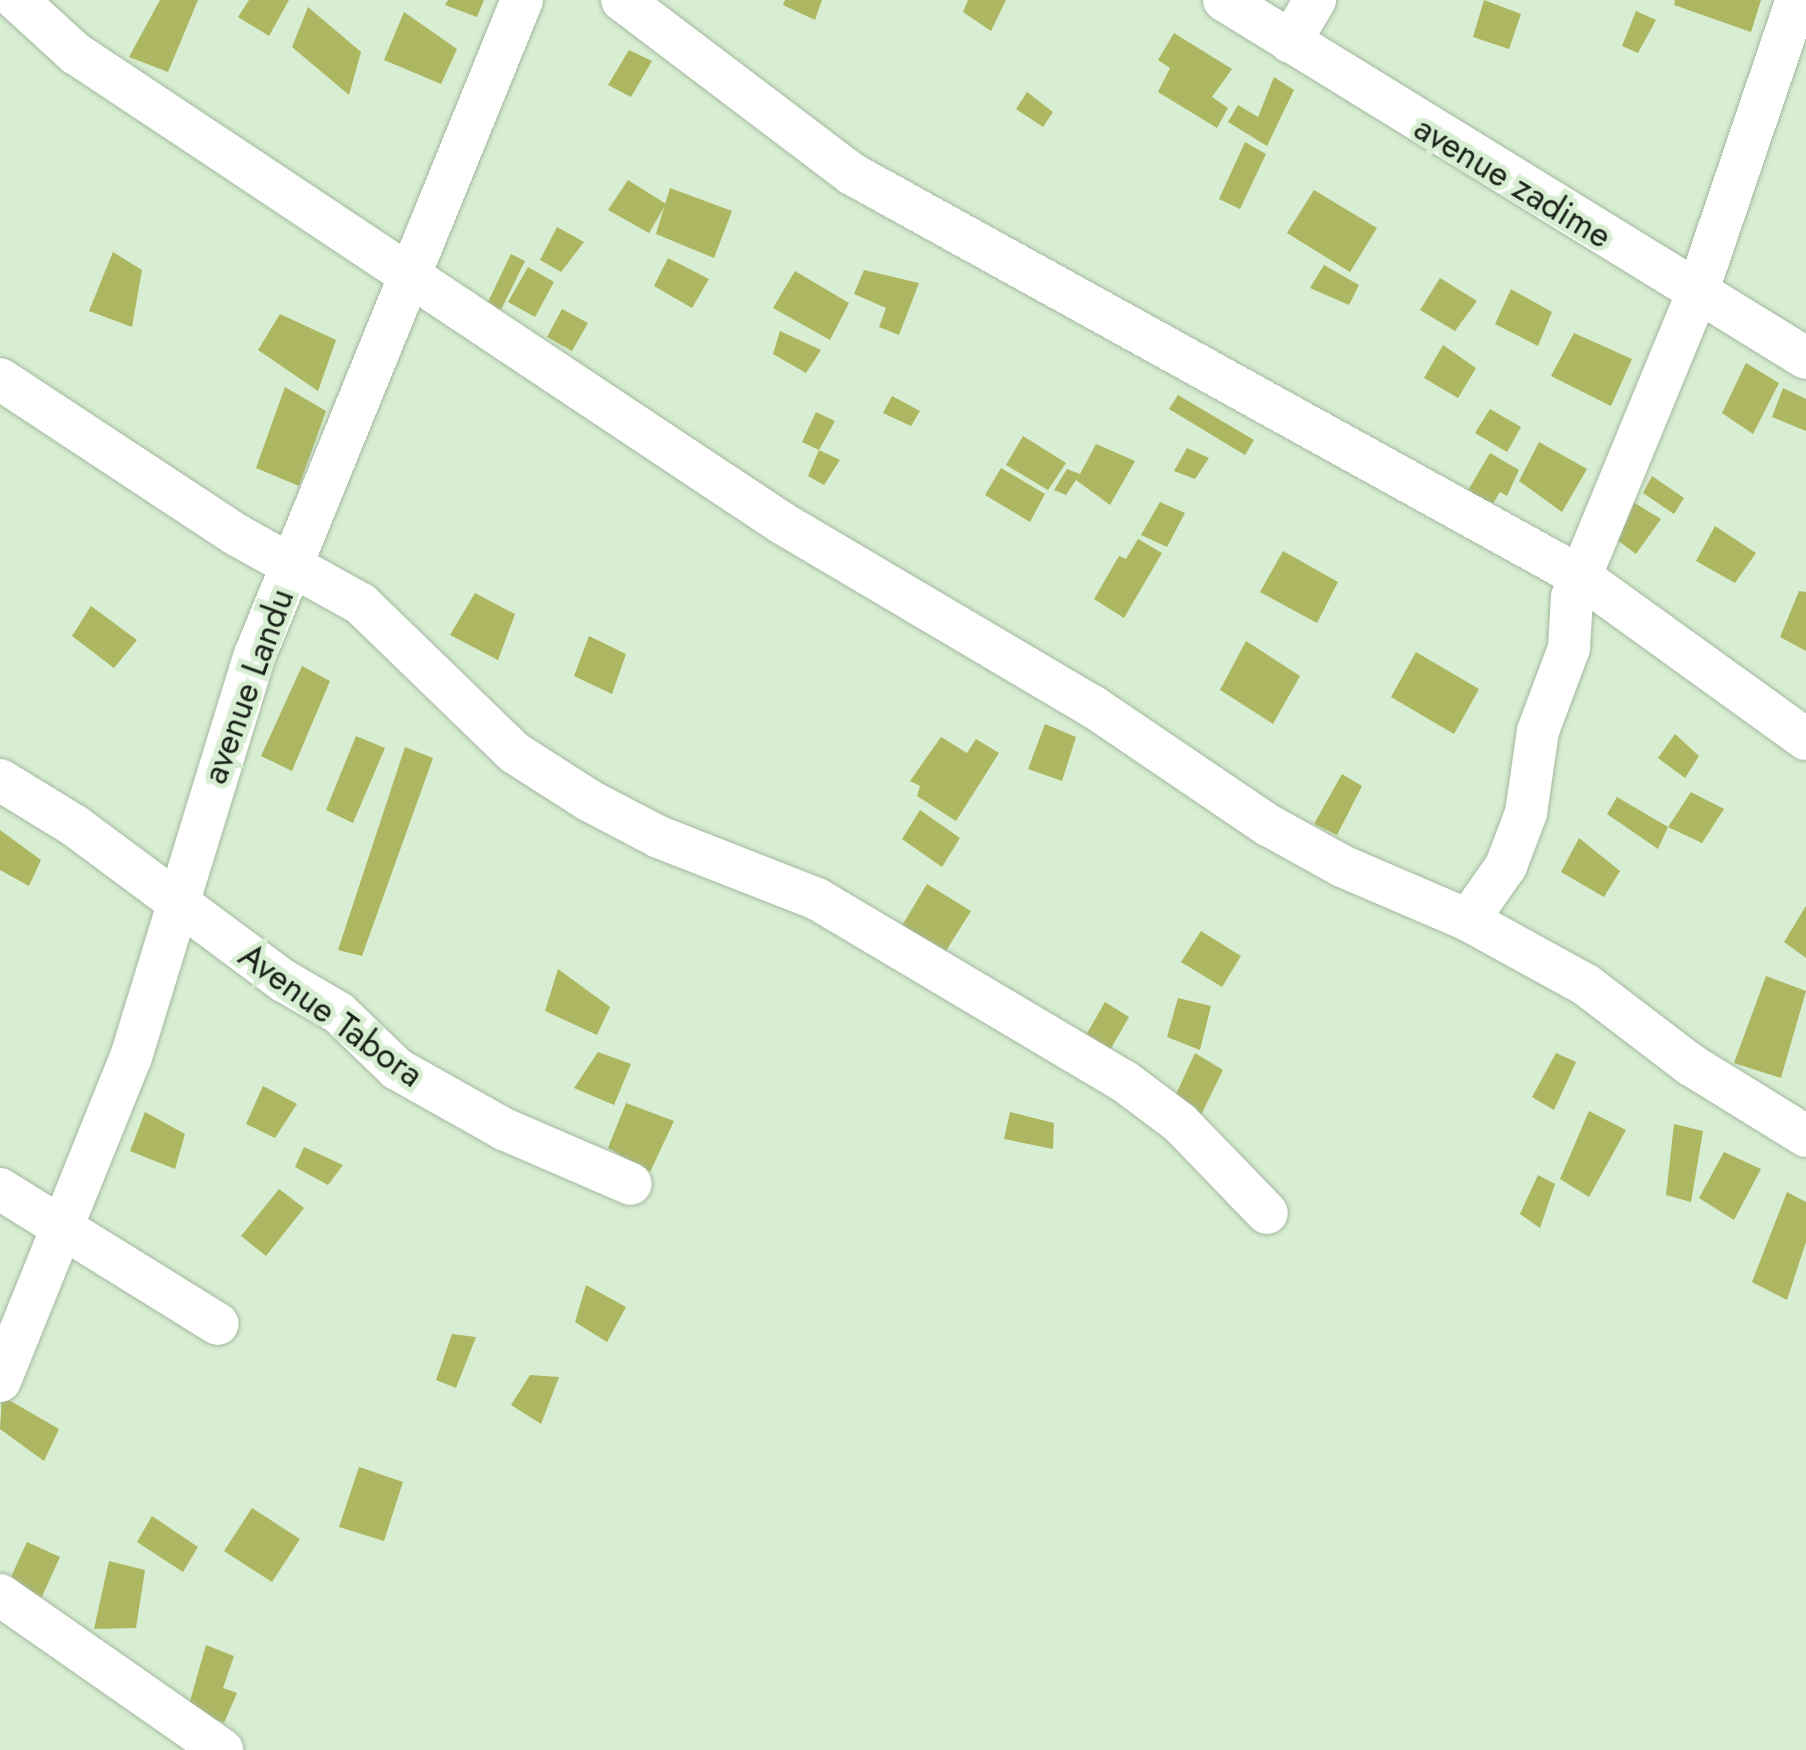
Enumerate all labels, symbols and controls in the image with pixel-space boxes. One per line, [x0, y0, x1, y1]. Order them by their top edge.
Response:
street label: avenue zadime [1407, 107, 1619, 257]
street label: avenue Landu [193, 583, 303, 789]
street label: Avenue Tabora [231, 934, 431, 1096]

